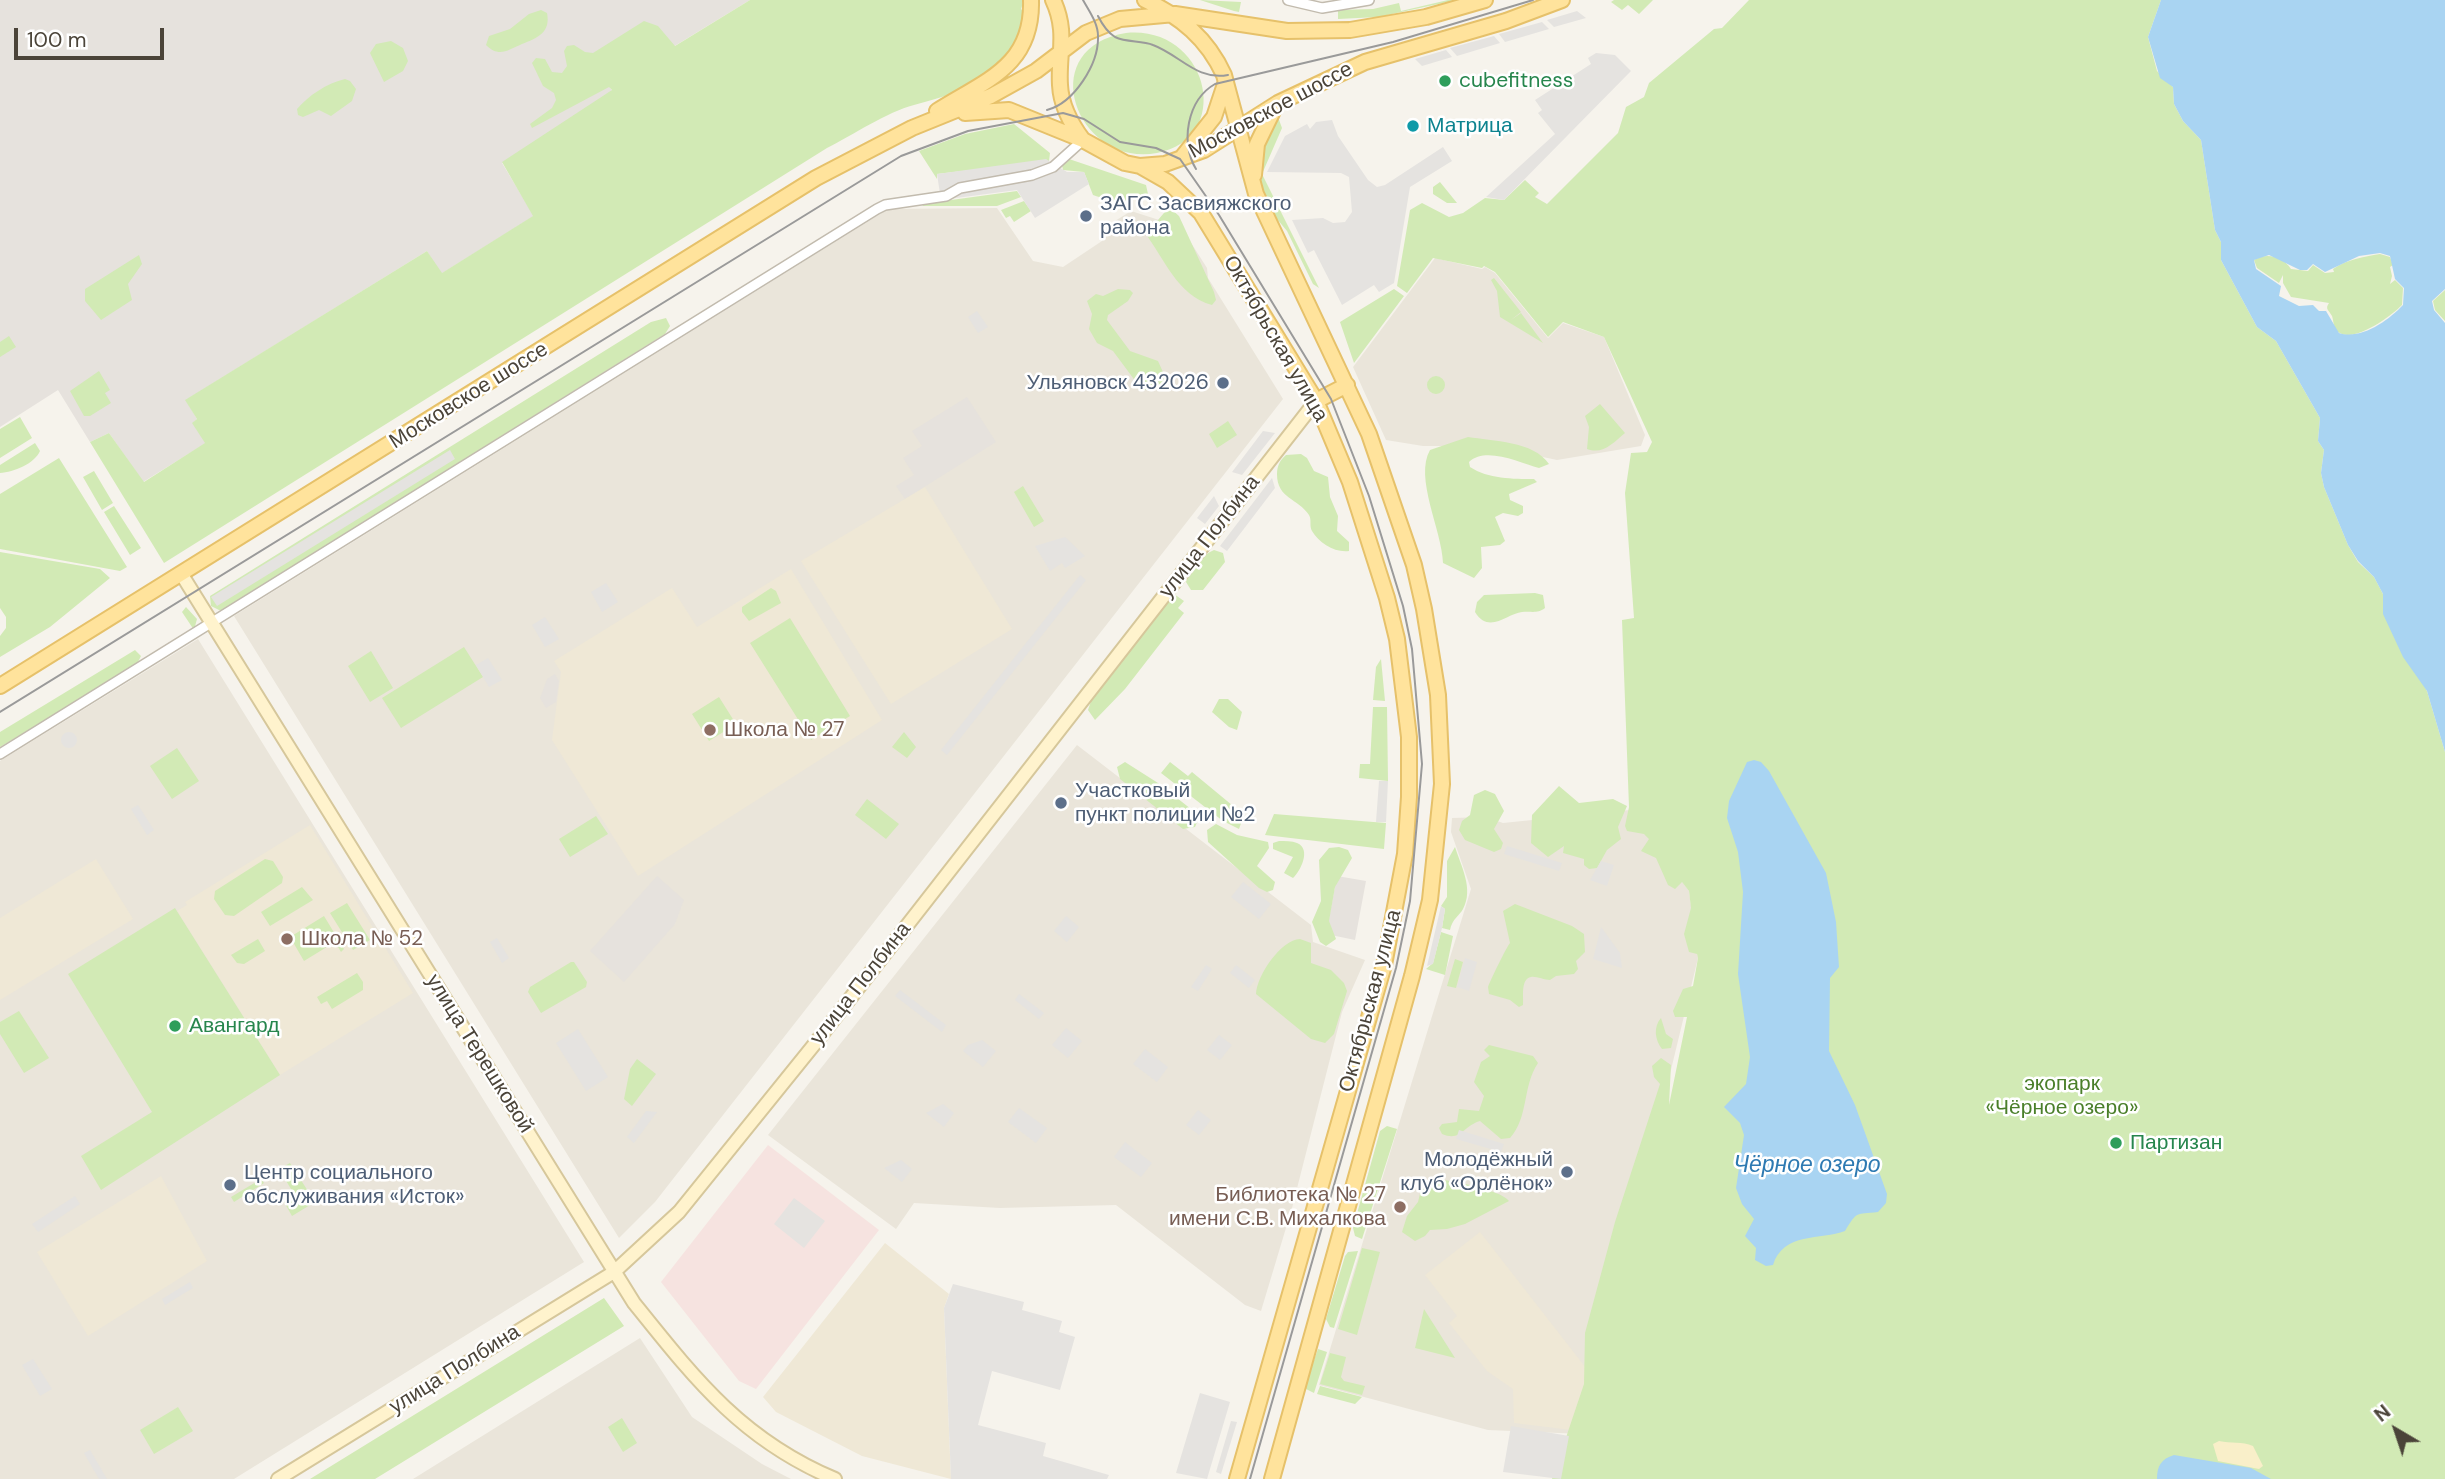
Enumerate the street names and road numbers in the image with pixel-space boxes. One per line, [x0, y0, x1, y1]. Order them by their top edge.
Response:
street label: Московское шоссе [1185, 57, 1357, 165]
street label: Октябрьская улица [1217, 251, 1333, 427]
street label: Московское шоссе [385, 337, 553, 455]
street label: улица Полбина [1154, 471, 1266, 603]
street label: Октябрьская улица [1335, 907, 1407, 1095]
street label: улица Полбина [805, 918, 917, 1050]
street label: улица Терешковой [420, 970, 538, 1138]
street label: улица Полбина [385, 1320, 525, 1420]

